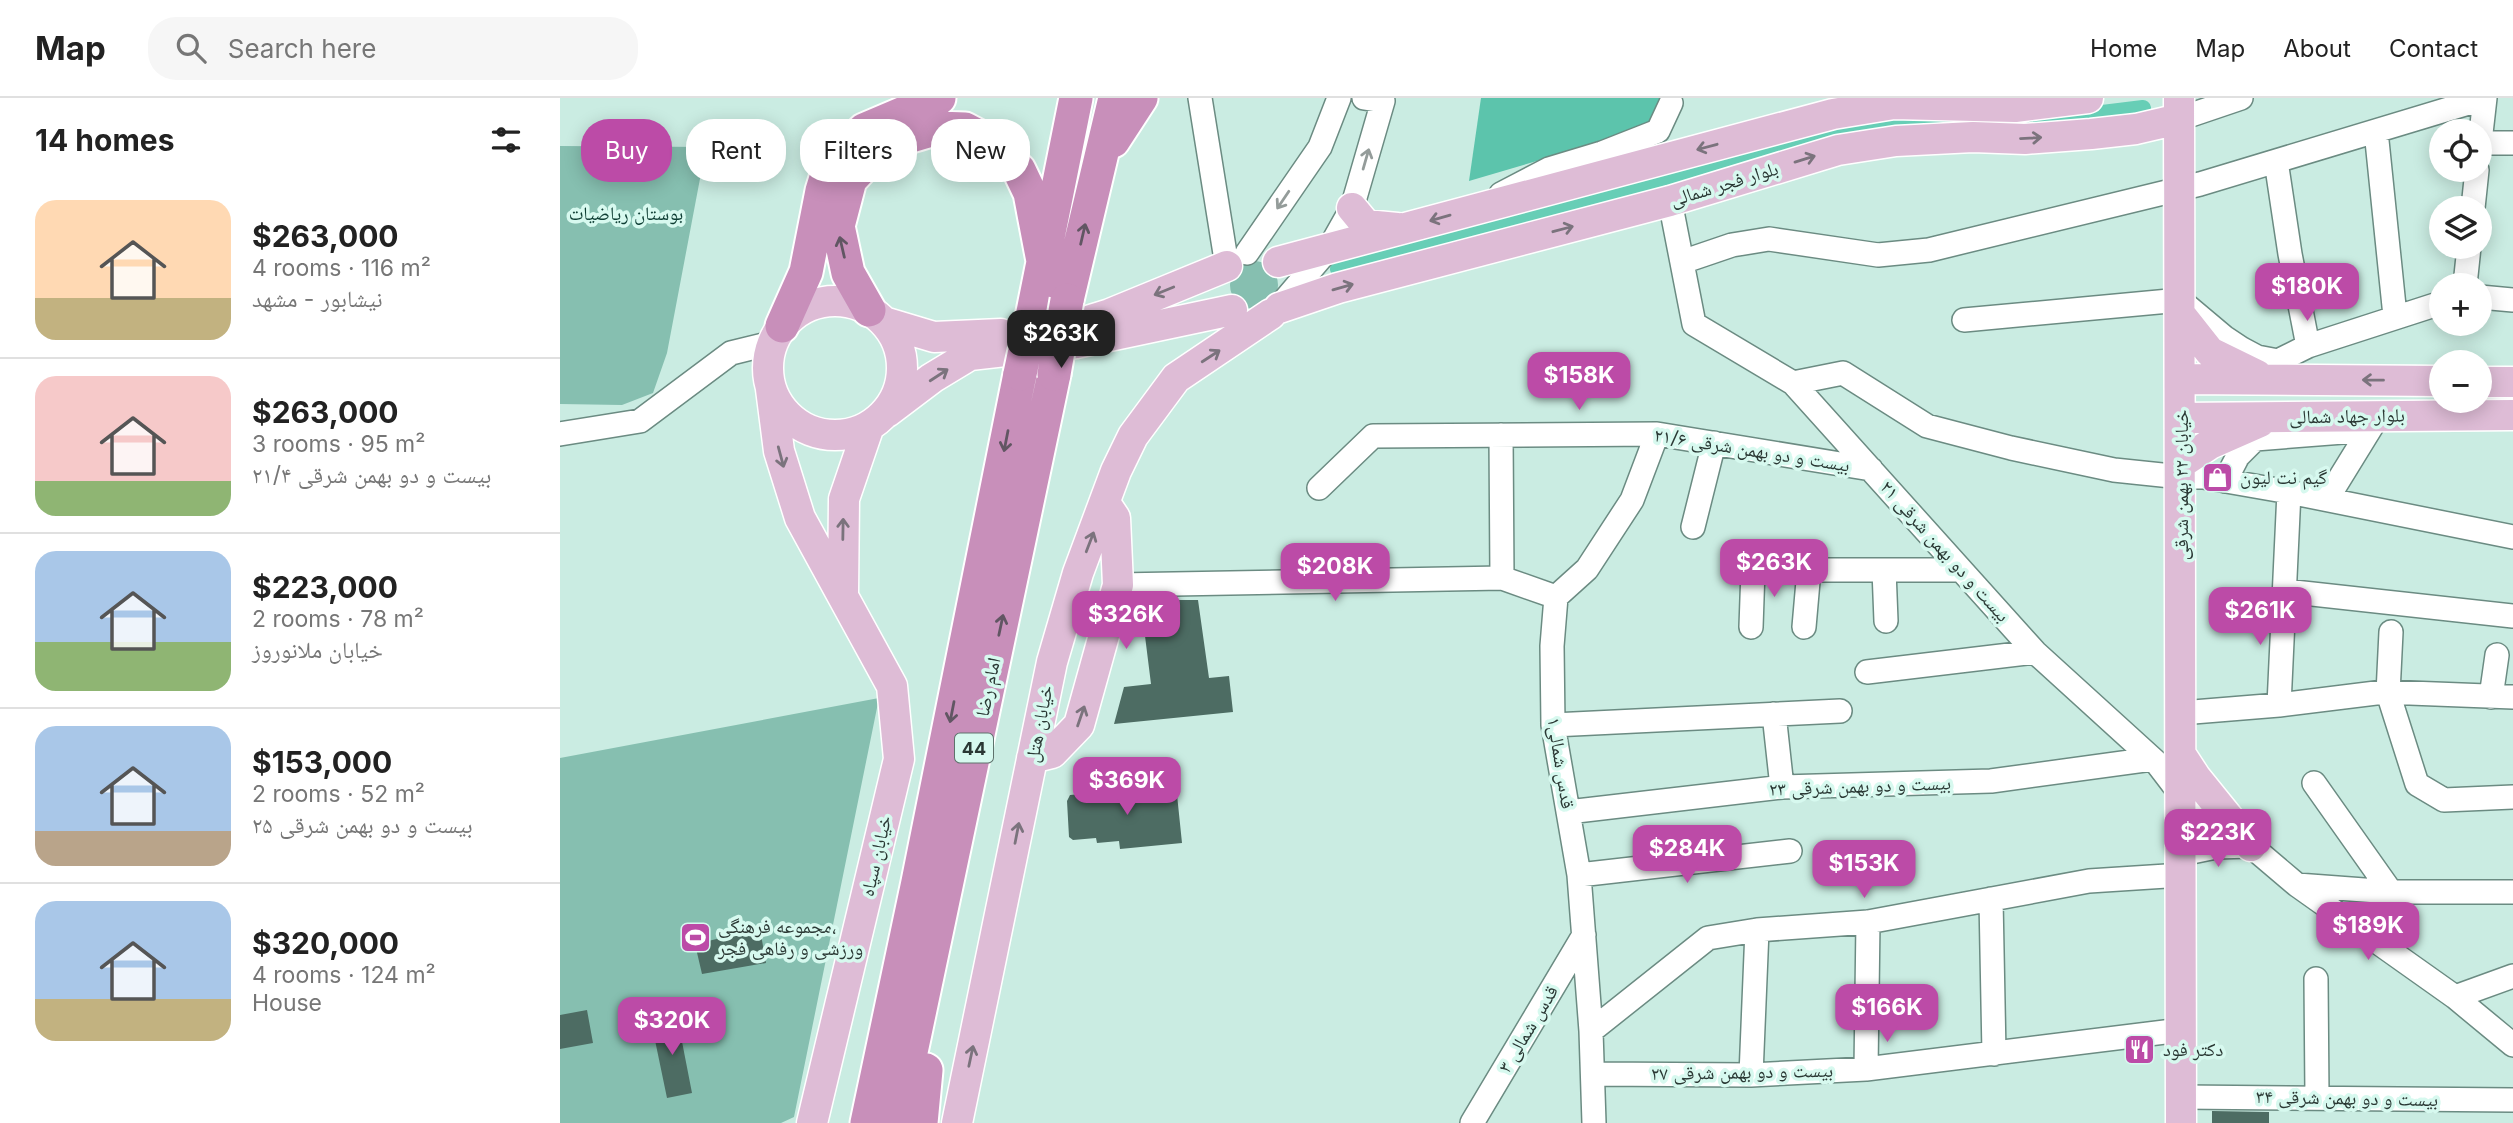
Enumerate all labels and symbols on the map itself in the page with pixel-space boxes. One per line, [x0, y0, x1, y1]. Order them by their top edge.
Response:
one-way arrow [2019, 132, 2042, 145]
one-way arrow [1696, 141, 1719, 154]
one-way arrow [1360, 148, 1373, 170]
one-way arrow [1794, 152, 1816, 165]
street label: بلوار فجر شمالی [1667, 157, 1781, 211]
one-way arrow [1276, 190, 1290, 209]
park label: بوستان ریاضیات [569, 202, 683, 225]
one-way arrow [1429, 212, 1452, 225]
one-way arrow [1551, 222, 1574, 235]
one-way arrow [1077, 223, 1090, 246]
one-way arrow [835, 237, 848, 259]
pin: $180K [2258, 264, 2356, 323]
one-way arrow [1332, 280, 1354, 293]
one-way arrow [1154, 286, 1175, 299]
pin: $263K [1012, 310, 1110, 370]
one-way arrow [1201, 349, 1220, 363]
pin: $158K [1530, 352, 1628, 412]
one-way arrow [928, 367, 948, 381]
one-way arrow [2362, 374, 2385, 387]
street label: بلوار جهاد شمالی [2289, 403, 2405, 429]
street label: خیابان ۲۲ بهمن شرقی [2170, 410, 2193, 560]
street label: بیست و دو بهمن شرقی ۲۱/۶ [1653, 423, 1851, 477]
one-way arrow [999, 429, 1013, 452]
one-way arrow [775, 445, 788, 467]
shop icon: گیم نت لیون [2200, 460, 2234, 494]
place label: گیم نت لیون [2240, 466, 2327, 490]
street label: بیست و دو بهمن شرقی ۲۱ [1875, 476, 2015, 626]
one-way arrow [836, 517, 850, 540]
one-way arrow [1085, 531, 1097, 553]
pin: $263K [1725, 540, 1823, 599]
pin: $208K [1286, 544, 1384, 603]
pin: $261K [2211, 588, 2309, 647]
pin: $326K [1077, 592, 1175, 651]
one-way arrow [994, 614, 1008, 637]
street label: امام رضا [971, 655, 1007, 719]
street label: خیابان هتل [1020, 684, 1058, 764]
one-way arrow [945, 700, 959, 723]
one-way arrow [1076, 705, 1088, 727]
street label: قدس شمالی۱ [1542, 716, 1580, 810]
road number: 44 [955, 734, 993, 762]
pin: $369K [1078, 758, 1176, 817]
street label: بیست و دو بهمن شرقی ۲۳ [1769, 771, 1951, 801]
pin: $223K [2169, 810, 2267, 869]
street label: خیابان سپاه [856, 813, 897, 899]
one-way arrow [1011, 822, 1025, 845]
pin: $284K [1638, 826, 1736, 885]
pin: $153K [1815, 840, 1913, 900]
pin: $189K [2319, 902, 2417, 962]
place label: مجموعه فرهنگی، ورزشی و رفاهی فجر [717, 915, 863, 960]
sports icon: مجموعه فرهنگی، ورزشی و رفاهی فجر [678, 920, 712, 954]
street label: قدس شمالی ۳ [1493, 981, 1563, 1077]
pin: $166K [1838, 984, 1936, 1044]
pin: $320K [623, 998, 721, 1057]
restaurant icon: دکتر فود [2123, 1032, 2157, 1066]
place label: دکتر فود [2163, 1038, 2223, 1061]
one-way arrow [965, 1045, 979, 1068]
street label: بیست و دو بهمن شرقی ۲۷ [1651, 1059, 1833, 1085]
street label: بیست و دو بهمن شرقی ۳۴ [2256, 1085, 2438, 1111]

